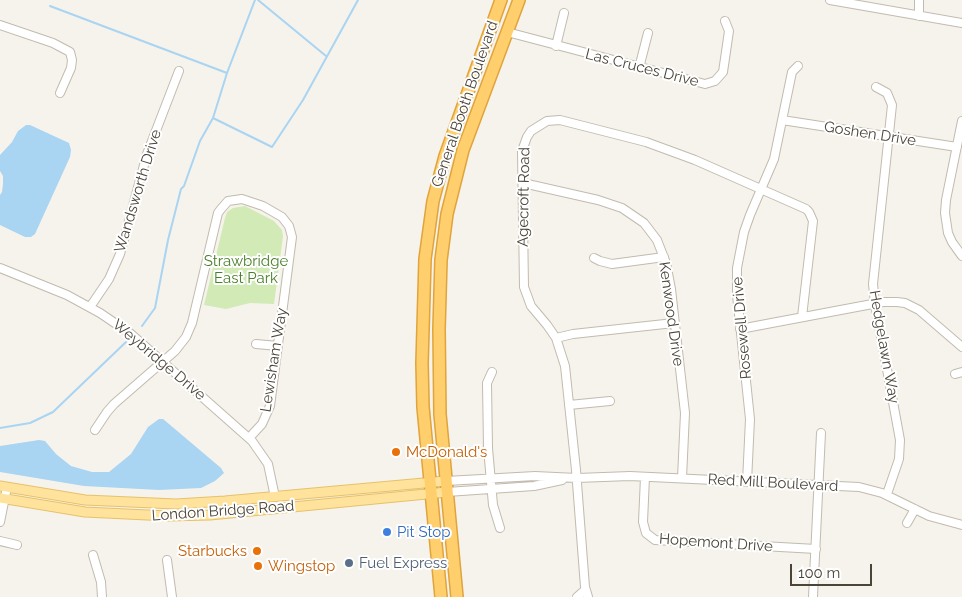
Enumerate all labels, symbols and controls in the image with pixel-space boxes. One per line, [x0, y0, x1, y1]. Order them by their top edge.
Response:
street label: General Booth Boulevard [428, 19, 502, 189]
street label: Las Cruces Drive [583, 45, 701, 91]
street label: Goshen Drive [823, 118, 917, 150]
street label: Wandsworth Drive [111, 127, 165, 255]
street label: Agecroft Road [514, 147, 534, 247]
park label: Strawbridge East Park [204, 252, 288, 287]
street label: Kenwood Drive [655, 261, 687, 367]
street label: Rosewell Drive [729, 276, 755, 380]
street label: Hedgelawn Way [865, 289, 903, 405]
street label: Lewisham Way [257, 307, 291, 413]
street label: Weybridge Drive [109, 316, 209, 404]
place label: McDonald's [406, 443, 487, 461]
marker: McDonald's [390, 446, 402, 458]
street label: Red Mill Boulevard [707, 471, 839, 495]
street label: London Bridge Road [151, 497, 295, 525]
place label: Pit Stop [397, 523, 450, 541]
marker: Pit Stop [381, 526, 393, 538]
street label: Hopemont Drive [659, 530, 773, 556]
place label: Starbucks [178, 542, 247, 560]
marker: Starbucks [251, 545, 263, 557]
place label: Fuel Express [359, 554, 447, 572]
scale bar [792, 554, 874, 586]
place label: Wingstop [268, 557, 335, 575]
marker: Fuel Express [343, 557, 355, 569]
marker: Wingstop [252, 560, 264, 572]
text: 100 m [798, 564, 840, 582]

